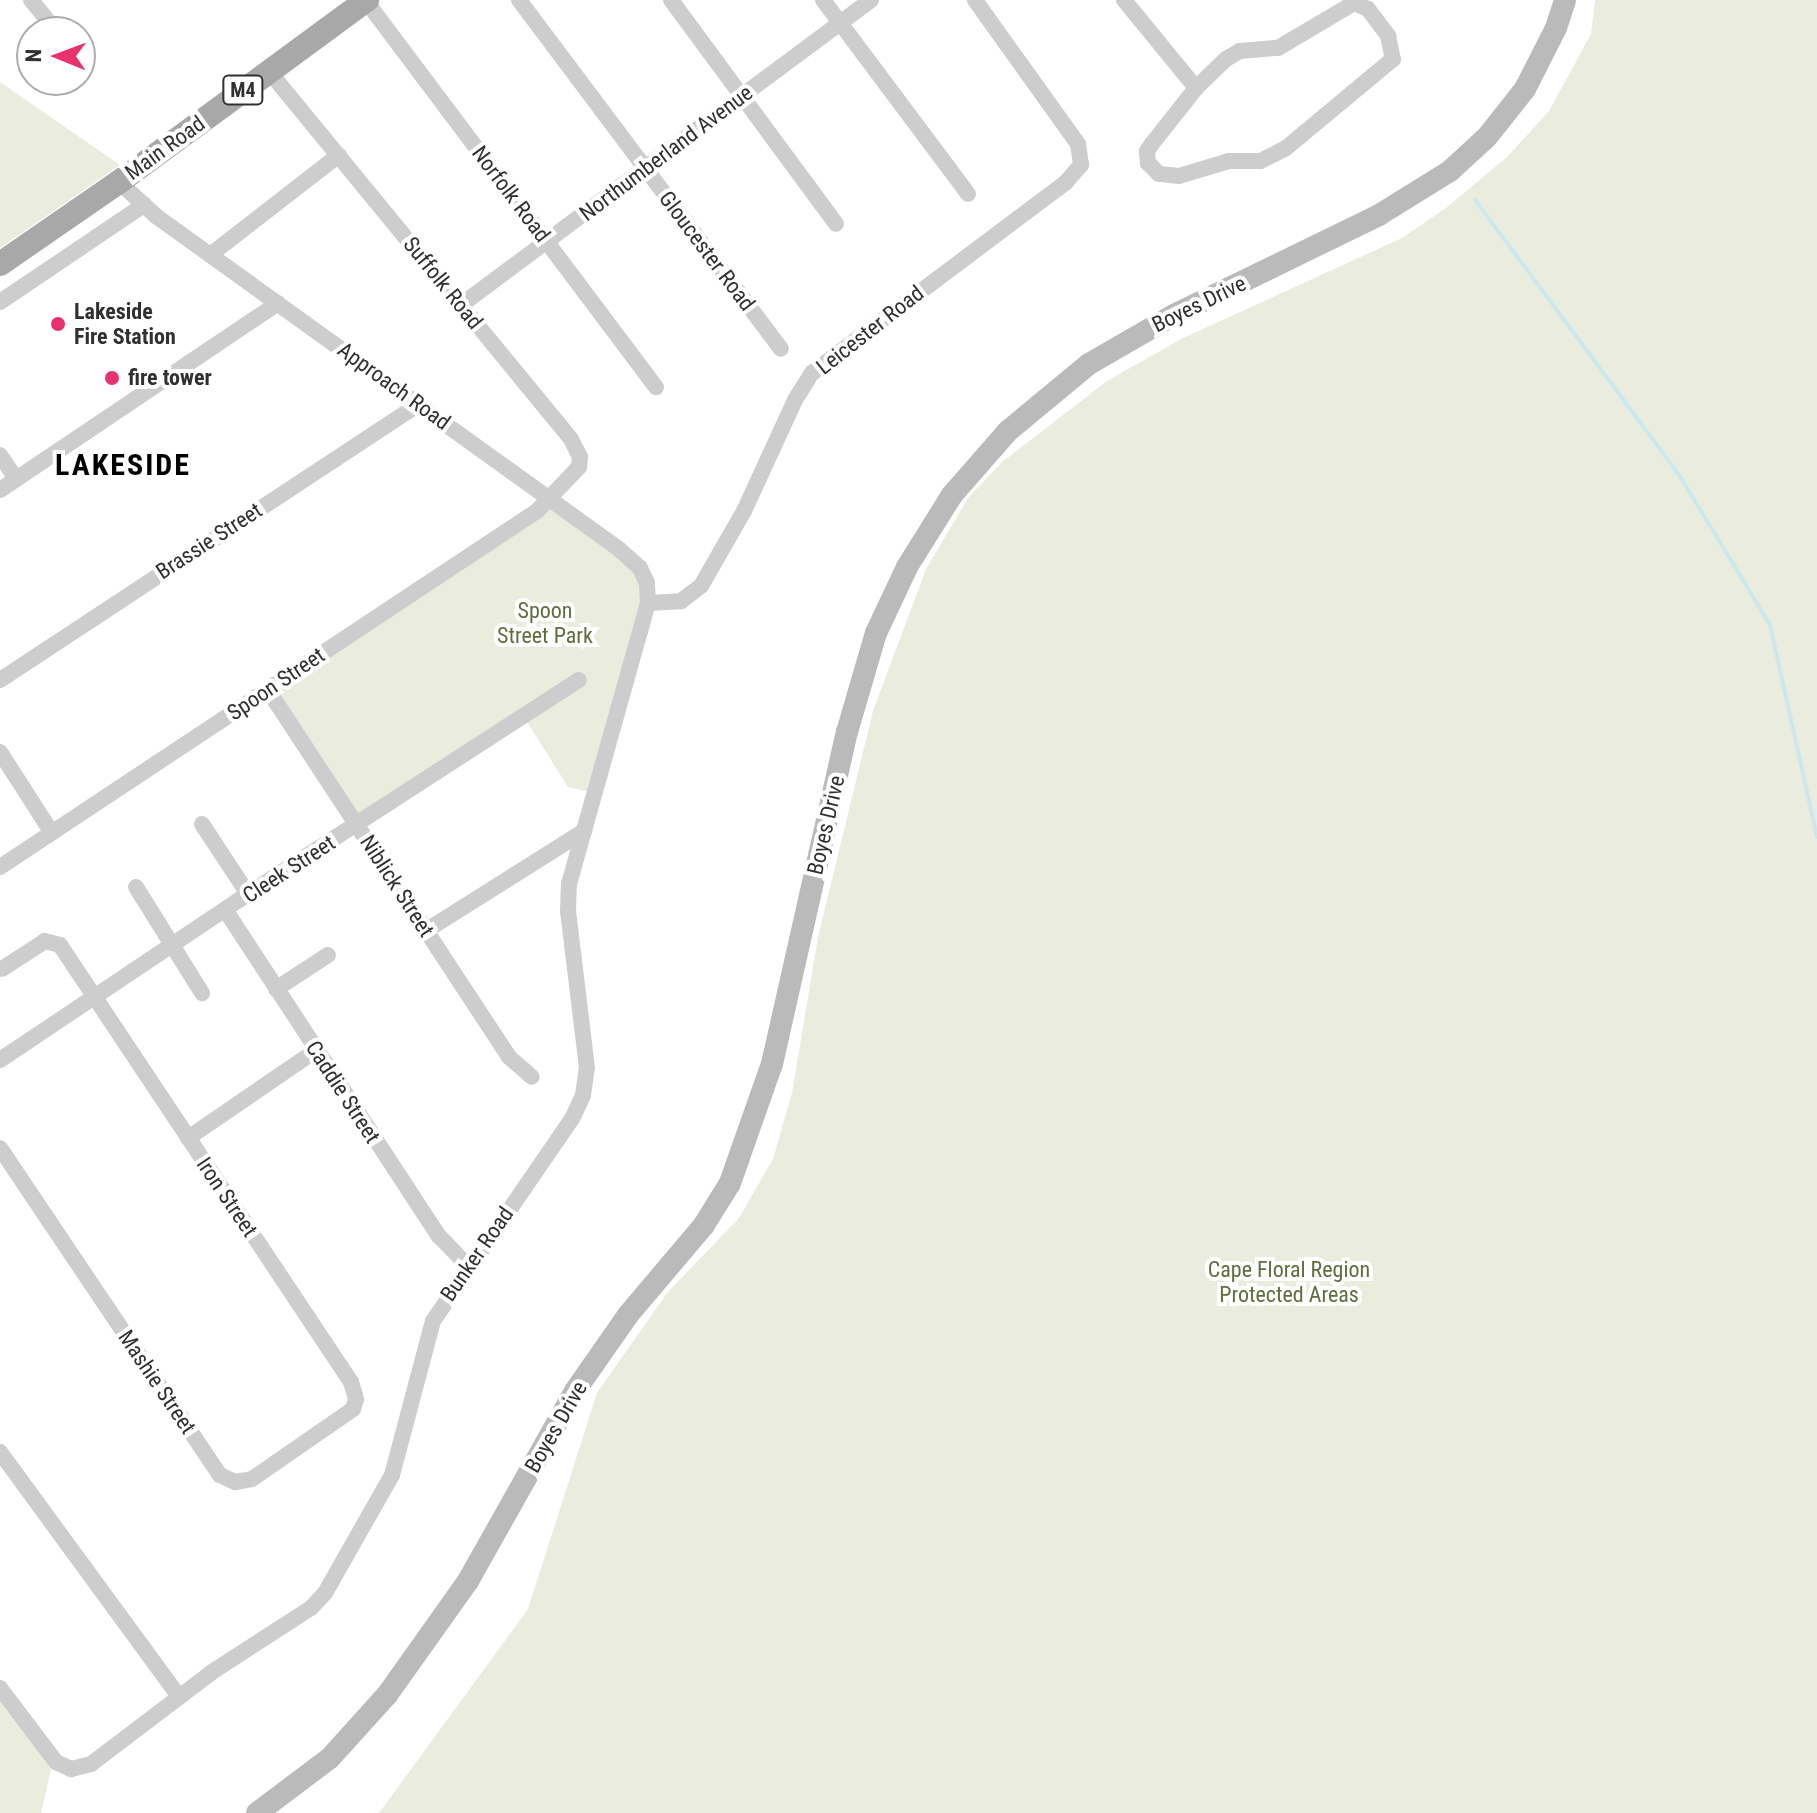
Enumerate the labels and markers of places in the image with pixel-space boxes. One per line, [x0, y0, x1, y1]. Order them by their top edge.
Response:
place label: Lakeside Fire Station [74, 298, 176, 350]
marker: Lakeside Fire Station [49, 315, 67, 333]
place label: fire tower [128, 365, 212, 391]
marker: fire tower [103, 369, 121, 387]

